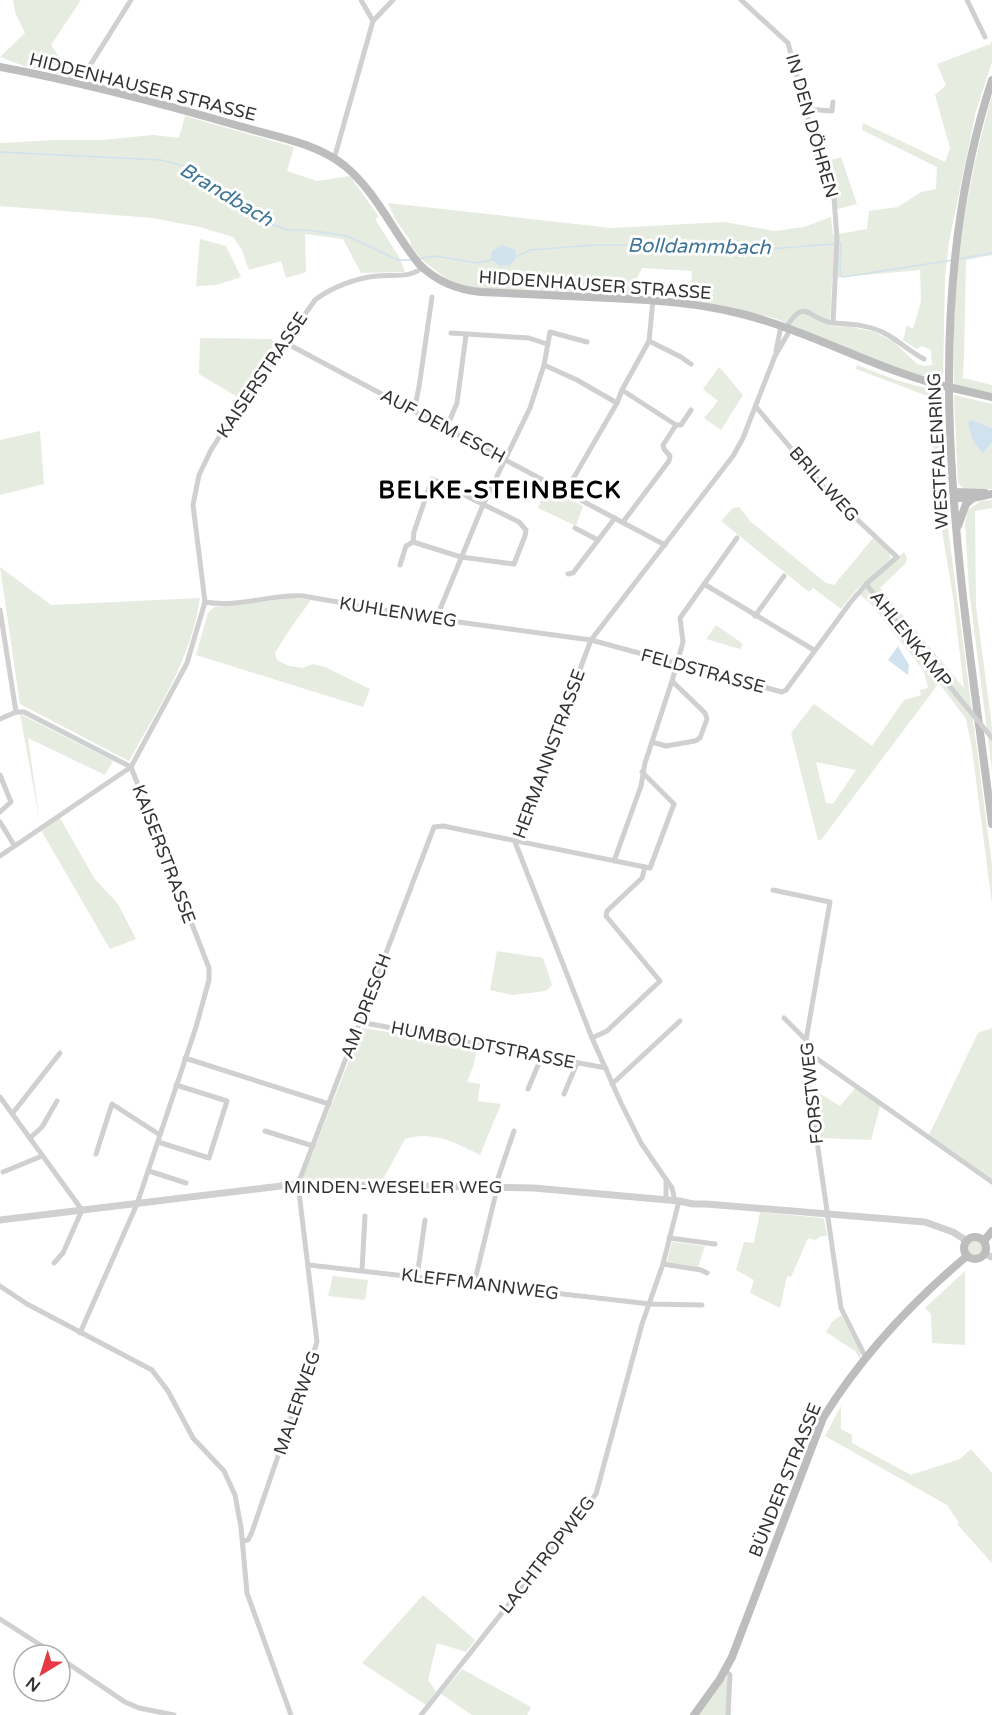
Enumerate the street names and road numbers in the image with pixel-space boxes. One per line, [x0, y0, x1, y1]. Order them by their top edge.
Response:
street label: HIDDENHAUSER STRASSE [27, 48, 259, 126]
street label: IN DEN DÖHREN [781, 51, 843, 201]
street label: HIDDENHAUSER STRASSE [478, 266, 712, 304]
street label: KAISERSTRASSE [212, 308, 312, 442]
street label: WESTFALENRING [923, 372, 953, 530]
street label: AUF DEM ESCH [377, 384, 509, 468]
street label: BRILLWEG [785, 442, 863, 526]
street label: AHLENKAMP [865, 586, 957, 692]
street label: KUHLENWEG [338, 592, 458, 632]
street label: FELDSTRASSE [639, 644, 767, 698]
street label: HERMANNSTRASSE [508, 666, 590, 842]
street label: KAISERSTRASSE [127, 781, 201, 927]
street label: AM DRESCH [336, 950, 396, 1062]
street label: HUMBOLDTSTRASSE [389, 1016, 577, 1074]
street label: FORSTWEG [796, 1041, 828, 1145]
street label: MINDEN-WESELER WEG [284, 1176, 502, 1198]
street label: KLEFFMANNWEG [400, 1263, 560, 1305]
street label: MALERWEG [269, 1348, 325, 1458]
street label: BÜNDER STRASSE [744, 1400, 826, 1560]
street label: LACHTROPWEG [494, 1492, 600, 1618]

